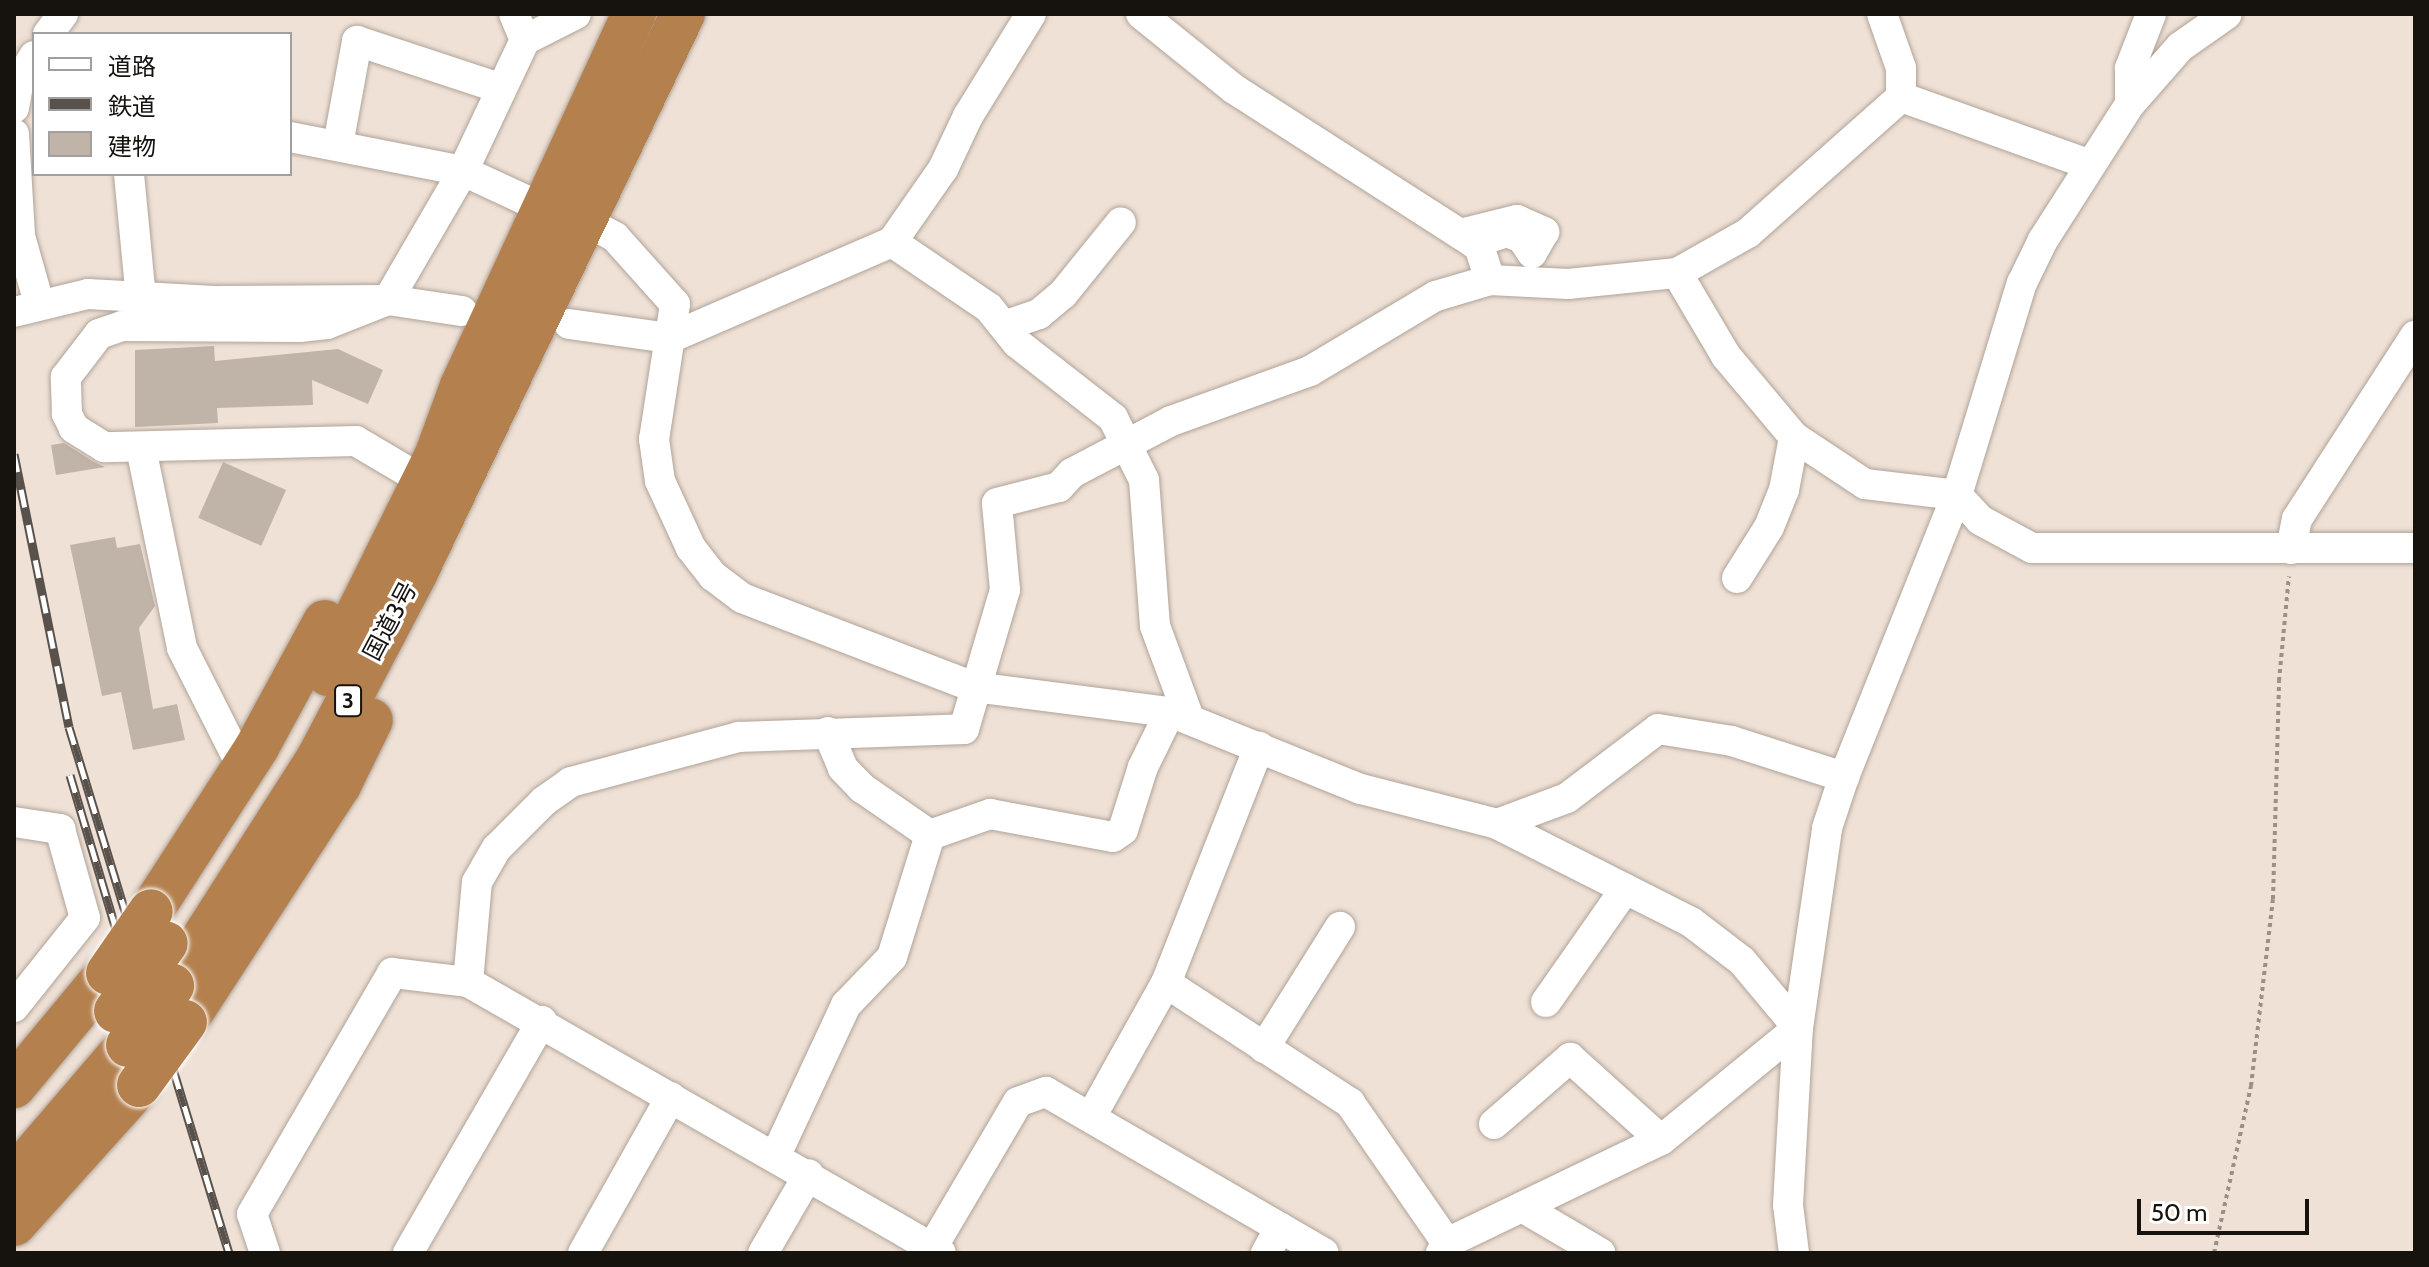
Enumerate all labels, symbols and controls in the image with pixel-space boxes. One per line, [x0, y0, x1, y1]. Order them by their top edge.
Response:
legend [32, 32, 292, 176]
text: 道路 [108, 52, 156, 81]
text: 鉄道 [108, 92, 156, 121]
text: 建物 [108, 132, 156, 161]
street label: 国道3号 [357, 577, 423, 665]
road number: 3 [334, 683, 362, 719]
scale bar [2141, 1183, 2313, 1233]
text: 50 m [2151, 1198, 2207, 1227]

